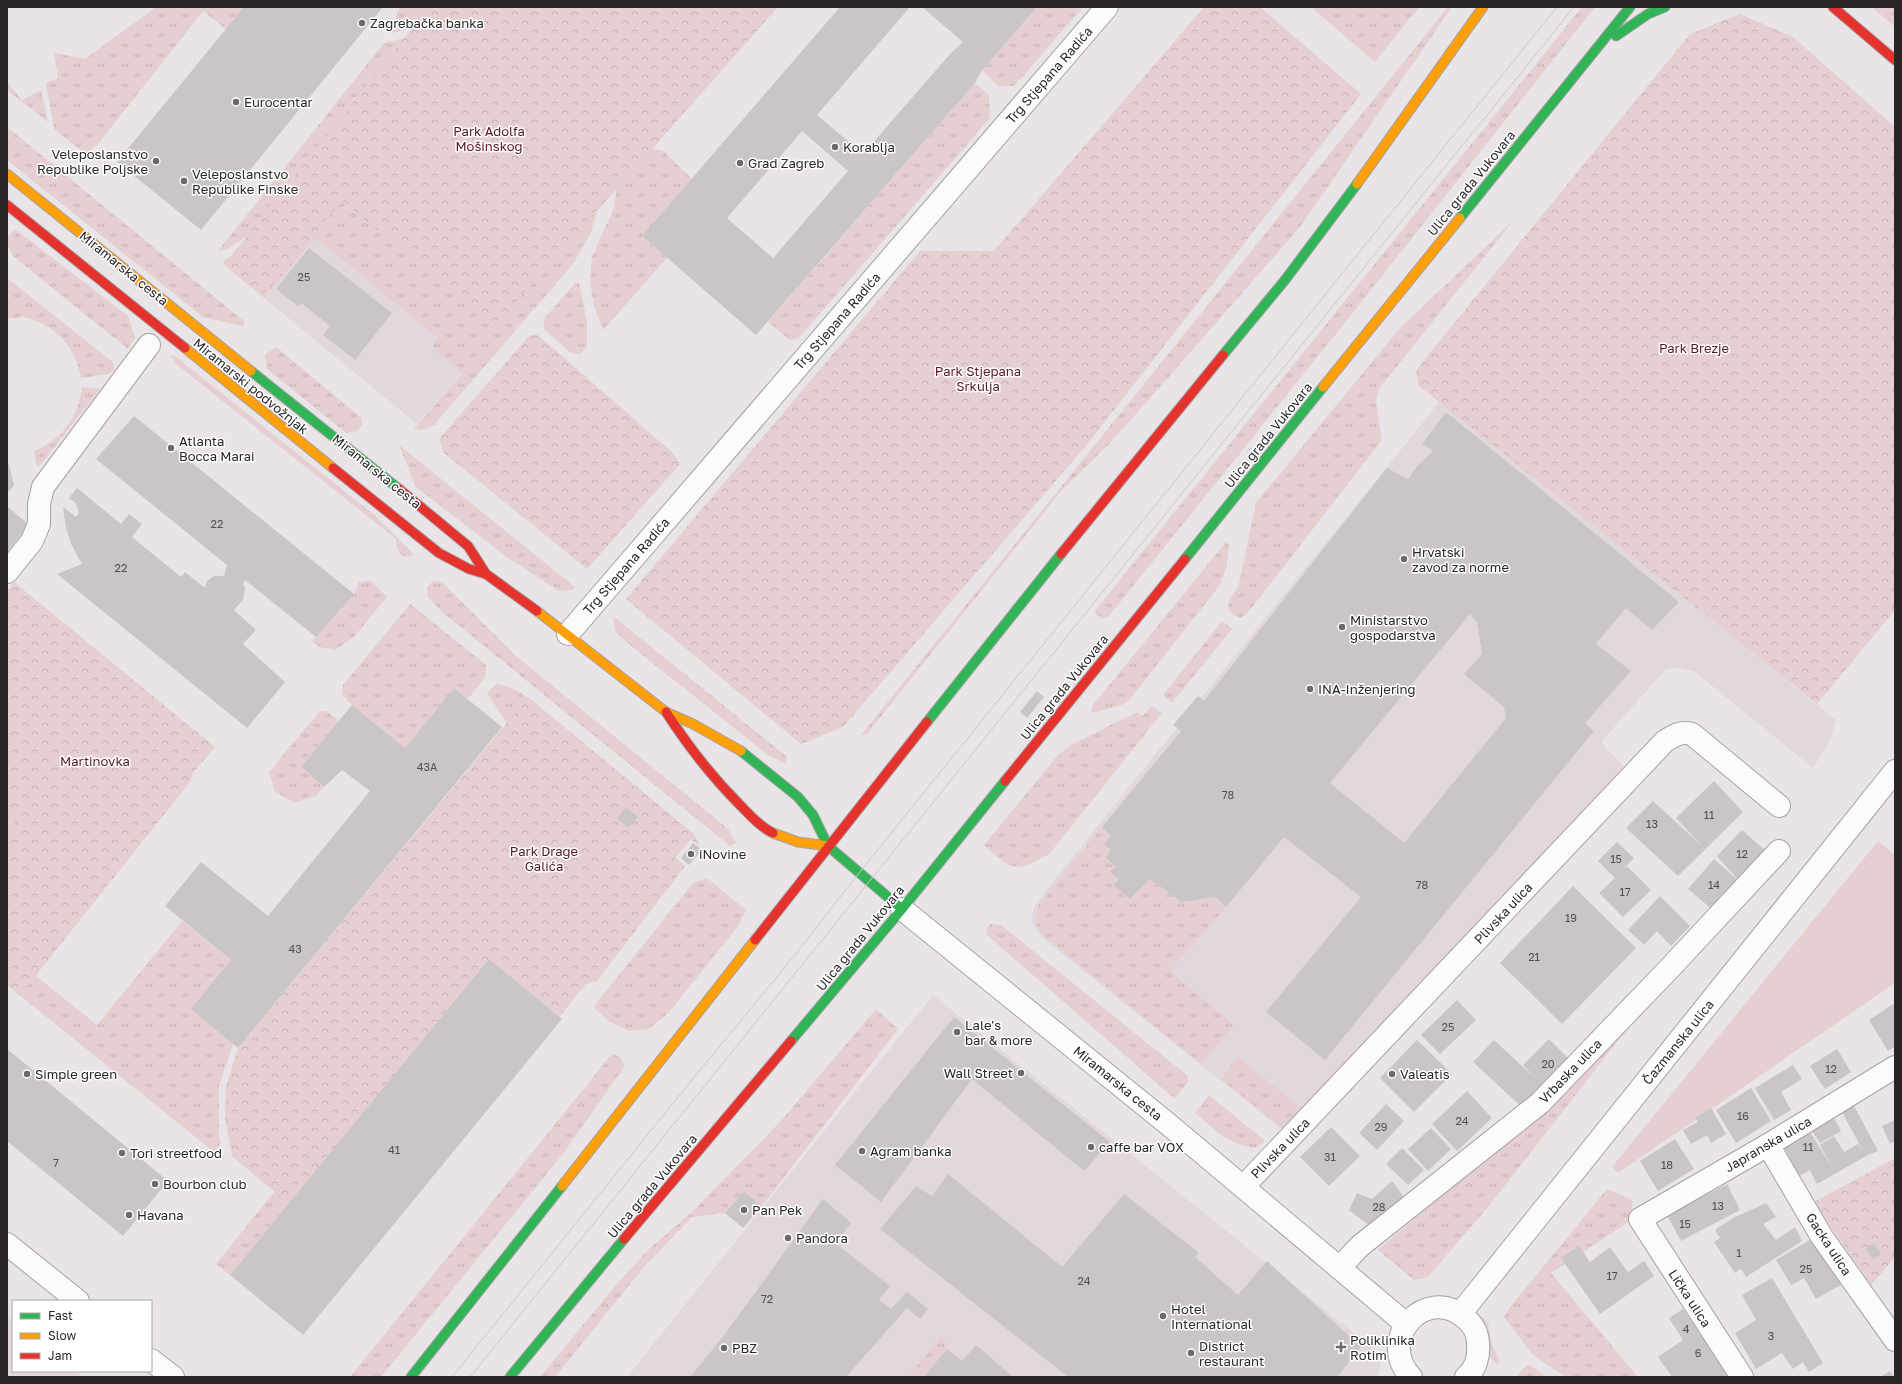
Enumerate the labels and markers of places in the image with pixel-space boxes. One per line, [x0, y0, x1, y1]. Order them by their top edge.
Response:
place label: Zagrebačka banka [370, 15, 484, 31]
marker: Zagrebačka banka [357, 18, 367, 28]
place label: Eurocentar [244, 94, 313, 110]
marker: Eurocentar [231, 97, 241, 107]
place label: Korablja [843, 139, 895, 155]
marker: Korablja [830, 142, 840, 152]
place label: Veleposlanstvo Republike Poljske [37, 146, 148, 177]
place label: Grad Zagreb [748, 155, 824, 171]
marker: Veleposlanstvo Republike Poljske [151, 156, 161, 166]
marker: Grad Zagreb [735, 158, 745, 168]
place label: Veleposlanstvo Republike Finske [192, 166, 298, 197]
marker: Veleposlanstvo Republike Finske [179, 176, 189, 186]
place label: Atlanta Bocca Marai [179, 433, 255, 464]
marker: Atlanta Bocca Marai [166, 443, 176, 453]
place label: Hrvatski zavod za norme [1412, 544, 1509, 575]
marker: Hrvatski zavod za norme [1399, 554, 1409, 564]
place label: Ministarstvo gospodarstva [1350, 612, 1435, 643]
marker: Ministarstvo gospodarstva [1337, 622, 1347, 632]
place label: INA-Inženjering [1318, 681, 1415, 697]
marker: INA-Inženjering [1305, 684, 1315, 694]
place label: iNovine [699, 846, 746, 862]
marker: iNovine [686, 849, 696, 859]
place label: Lale's bar & more [965, 1017, 1032, 1048]
marker: Lale's bar & more [952, 1027, 962, 1037]
place label: Wall Street [944, 1065, 1013, 1081]
place label: Simple green [35, 1066, 117, 1082]
place label: Valeatis [1400, 1066, 1450, 1082]
marker: Wall Street [1016, 1068, 1026, 1078]
marker: Simple green [22, 1069, 32, 1079]
marker: Valeatis [1387, 1069, 1397, 1079]
place label: caffe bar VOX [1099, 1139, 1184, 1155]
marker: caffe bar VOX [1086, 1142, 1096, 1152]
place label: Agram banka [870, 1143, 952, 1159]
place label: Tori streetfood [130, 1145, 222, 1161]
marker: Agram banka [857, 1146, 867, 1156]
marker: Tori streetfood [117, 1148, 127, 1158]
place label: Bourbon club [163, 1176, 247, 1192]
marker: Bourbon club [150, 1179, 160, 1189]
place label: Pan Pek [752, 1202, 803, 1218]
marker: Pan Pek [739, 1205, 749, 1215]
place label: Havana [137, 1207, 184, 1223]
marker: Havana [124, 1210, 134, 1220]
place label: Pandora [796, 1230, 848, 1246]
marker: Pandora [783, 1233, 793, 1243]
place label: Hotel International [1171, 1301, 1252, 1332]
marker: Hotel International [1158, 1311, 1168, 1321]
place label: Poliklinika Rotim [1350, 1332, 1415, 1363]
place label: District restaurant [1199, 1338, 1264, 1369]
place label: PBZ [732, 1340, 757, 1356]
marker: Poliklinika Rotim [1335, 1341, 1347, 1353]
marker: PBZ [719, 1343, 729, 1353]
marker: District restaurant [1186, 1348, 1196, 1358]

